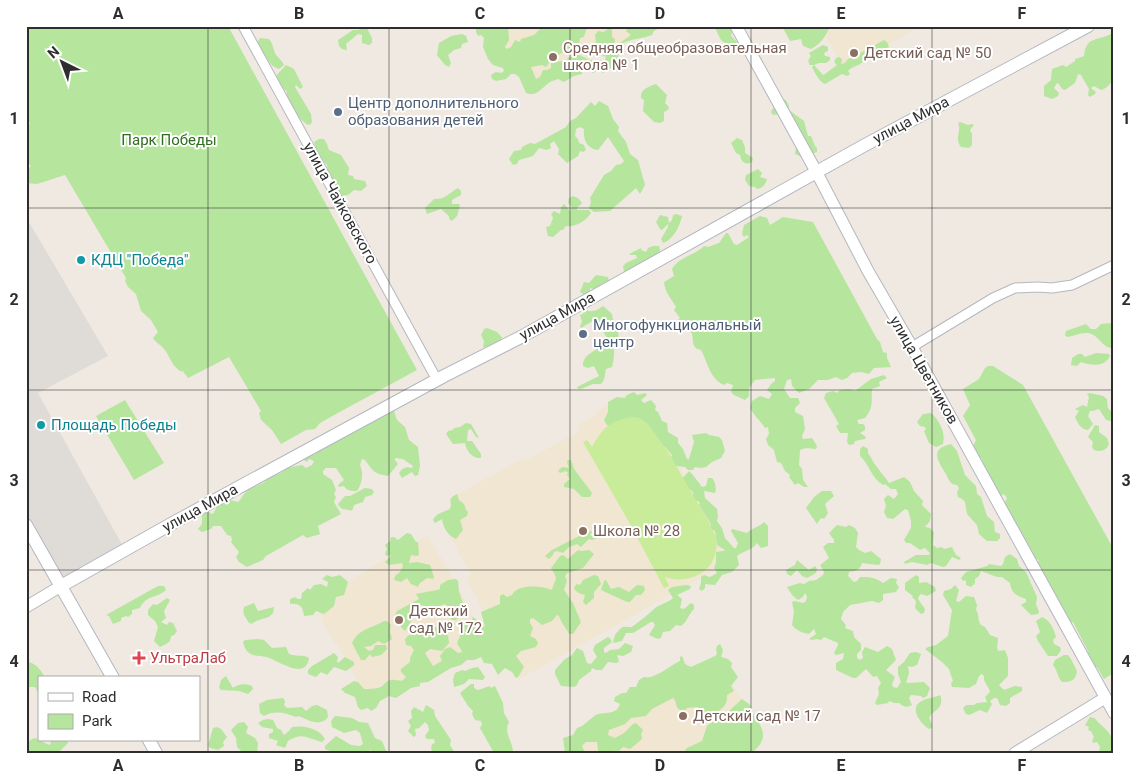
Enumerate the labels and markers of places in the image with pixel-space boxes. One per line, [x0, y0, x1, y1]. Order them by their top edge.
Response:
place label: Средняя общеобразовательная школа № 1 [563, 39, 787, 74]
place label: Детский сад № 50 [864, 44, 992, 62]
marker: Детский сад № 50 [848, 47, 860, 59]
marker: Средняя общеобразовательная школа № 1 [547, 51, 559, 63]
place label: Центр дополнительного образования детей [348, 94, 519, 129]
marker: Центр дополнительного образования детей [332, 106, 344, 118]
place label: КДЦ "Победа" [91, 251, 189, 269]
marker: КДЦ "Победа" [75, 254, 87, 266]
place label: Многофункциональный центр [593, 316, 761, 351]
marker: Многофункциональный центр [577, 328, 589, 340]
place label: Площадь Победы [51, 416, 177, 434]
marker: Площадь Победы [35, 419, 47, 431]
place label: Школа № 28 [593, 522, 680, 540]
marker: Школа № 28 [577, 525, 589, 537]
place label: Детский сад № 172 [409, 602, 482, 637]
marker: Детский сад № 172 [393, 614, 405, 626]
place label: УльтраЛаб [150, 649, 226, 667]
marker: УльтраЛаб [132, 651, 146, 665]
place label: Детский сад № 17 [693, 707, 821, 725]
marker: Детский сад № 17 [677, 710, 689, 722]

